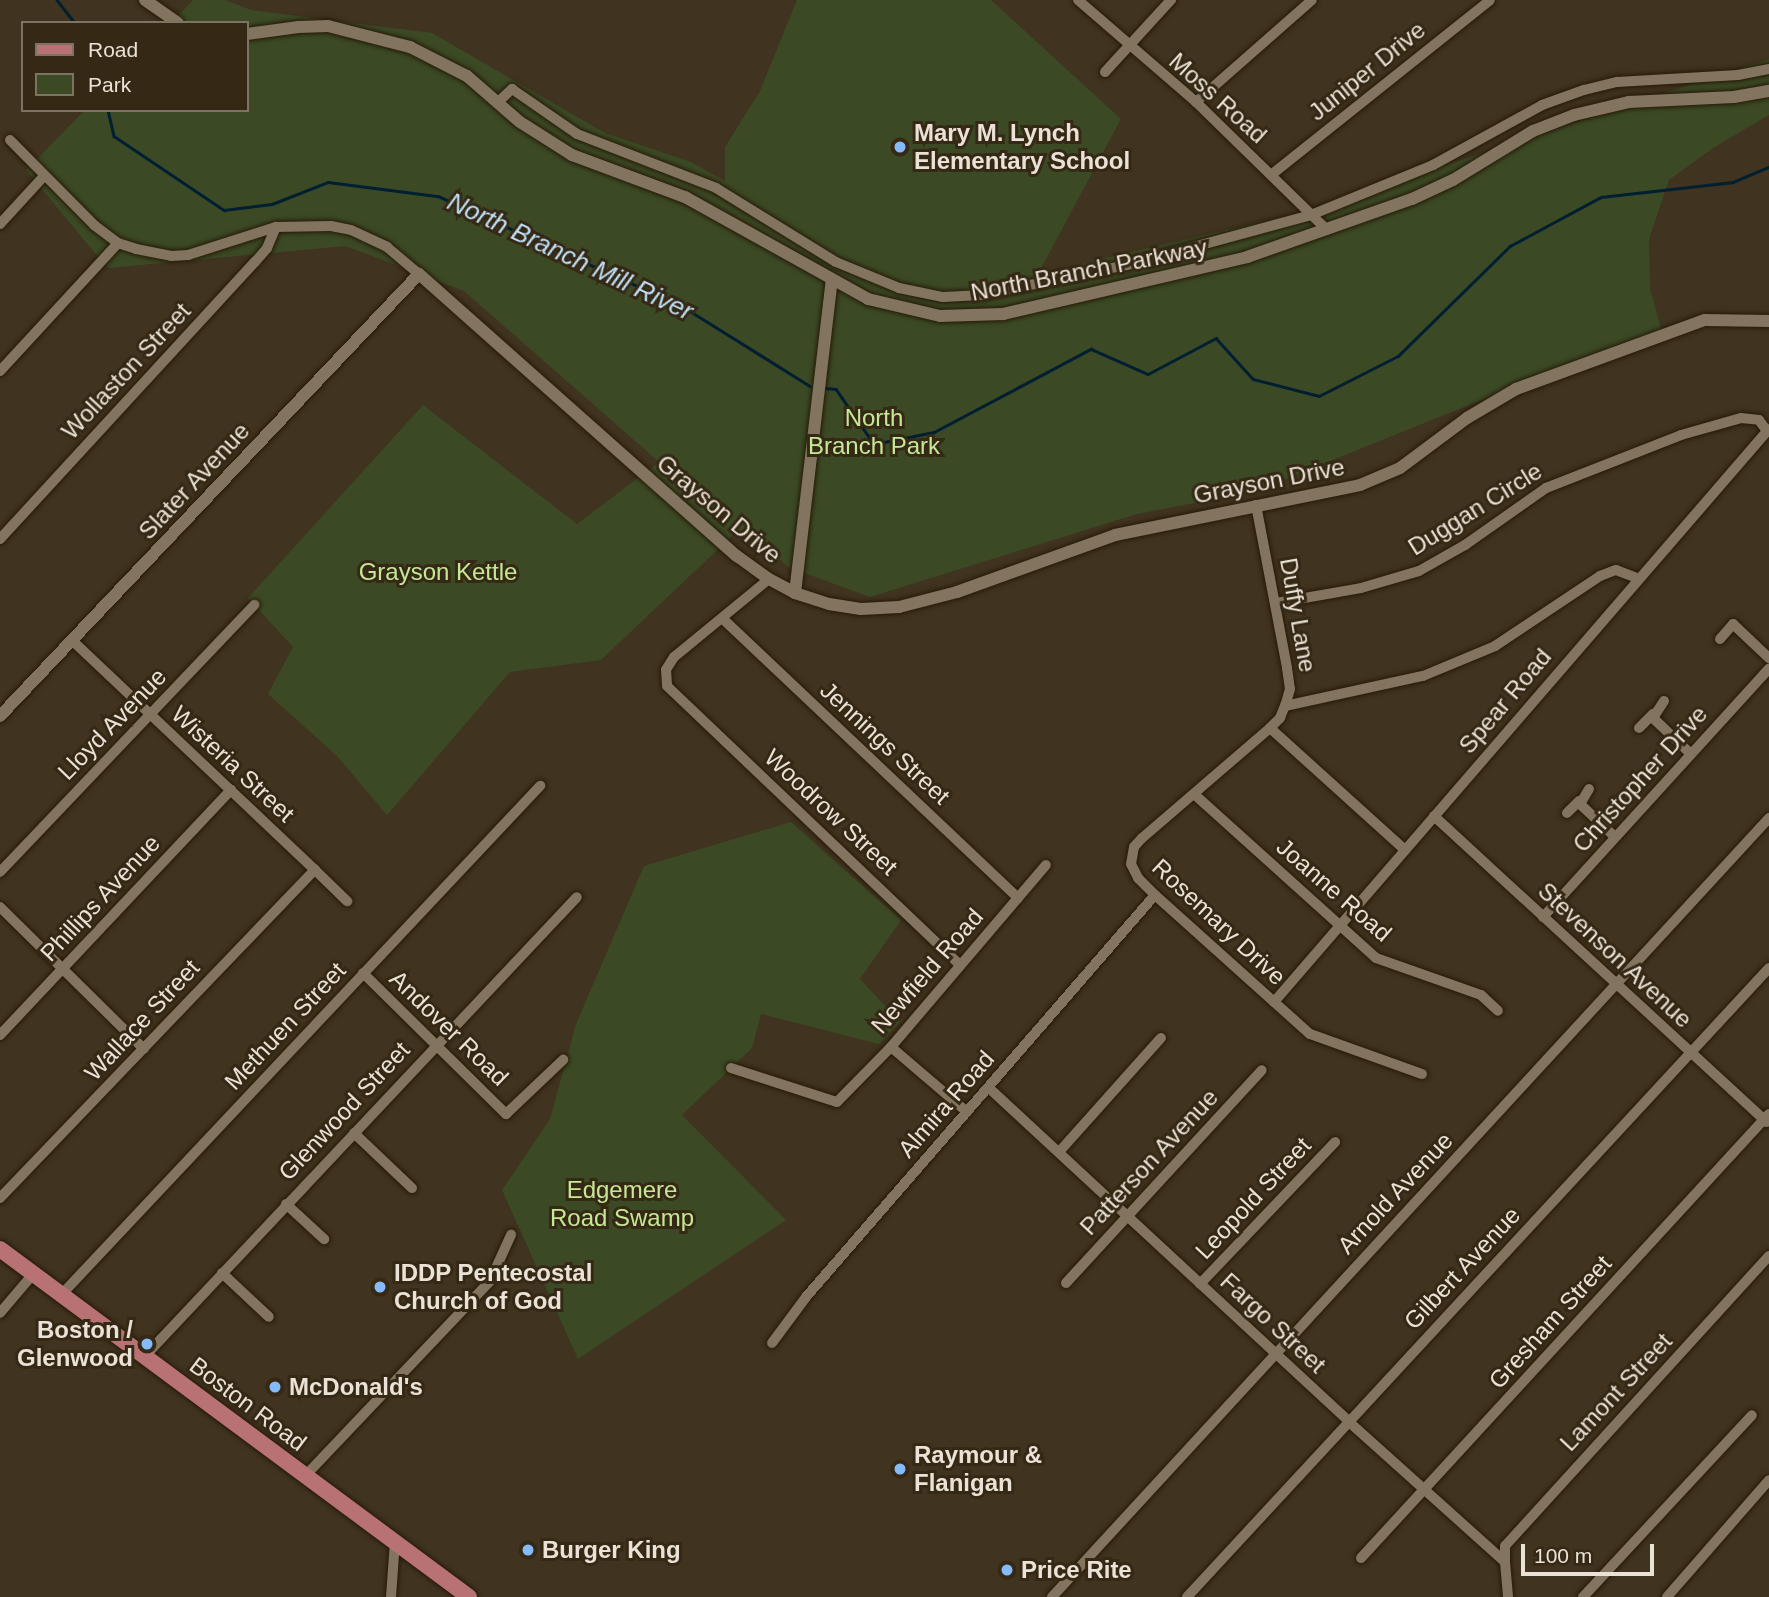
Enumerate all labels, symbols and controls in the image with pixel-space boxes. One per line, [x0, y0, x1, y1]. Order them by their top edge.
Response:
street label: Juniper Drive [1303, 15, 1431, 127]
legend [21, 21, 248, 112]
text: Road [88, 38, 138, 61]
street label: Moss Road [1163, 47, 1273, 149]
text: Park [88, 73, 131, 96]
place label: Mary M. Lynch Elementary School [914, 119, 1130, 175]
marker: Mary M. Lynch Elementary School [892, 139, 908, 155]
water label: North Branch Mill River [442, 186, 698, 328]
street label: North Branch Parkway [968, 233, 1210, 307]
street label: Wollaston Street [56, 297, 196, 445]
park label: North Branch Park [808, 404, 940, 460]
street label: Slater Avenue [132, 416, 256, 546]
street label: Grayson Drive [651, 449, 787, 569]
street label: Grayson Drive [1191, 452, 1347, 510]
street label: Duggan Circle [1403, 456, 1547, 562]
street label: Duffy Lane [1274, 556, 1322, 674]
park label: Grayson Kettle [359, 558, 517, 586]
street label: Spear Road [1453, 643, 1557, 759]
street label: Lloyd Avenue [51, 662, 173, 786]
street label: Jennings Street [814, 676, 956, 810]
street label: Wisteria Street [166, 700, 300, 828]
street label: Christopher Drive [1567, 700, 1713, 858]
street label: Woodrow Street [758, 743, 904, 881]
street label: Phillips Avenue [34, 828, 166, 968]
street label: Joanne Road [1271, 832, 1397, 948]
street label: Rosemary Drive [1146, 853, 1292, 991]
street label: Stevenson Avenue [1532, 876, 1698, 1034]
street label: Newfield Road [865, 903, 989, 1039]
street label: Wallace Street [79, 953, 205, 1087]
street label: Methuen Street [219, 956, 351, 1096]
street label: Andover Road [384, 964, 514, 1092]
street label: Glenwood Street [273, 1036, 415, 1186]
street label: Almira Road [892, 1045, 1000, 1163]
street label: Patterson Avenue [1074, 1083, 1224, 1241]
street label: Arnold Avenue [1331, 1126, 1459, 1260]
street label: Leopold Street [1189, 1131, 1317, 1265]
park label: Edgemere Road Swamp [550, 1176, 694, 1232]
street label: Gilbert Avenue [1397, 1200, 1527, 1336]
street label: Gresham Street [1483, 1249, 1617, 1395]
place label: IDDP Pentecostal Church of God [394, 1259, 593, 1315]
street label: Fargo Street [1214, 1267, 1332, 1379]
marker: IDDP Pentecostal Church of God [372, 1279, 388, 1295]
place label: Boston / Glenwood [17, 1316, 133, 1372]
street label: Lamont Street [1554, 1327, 1678, 1457]
marker: Boston / Glenwood [139, 1336, 155, 1352]
street label: Boston Road [184, 1351, 312, 1457]
place label: McDonald's [289, 1373, 423, 1401]
marker: McDonald's [267, 1379, 283, 1395]
place label: Raymour & Flanigan [914, 1441, 1042, 1497]
marker: Raymour & Flanigan [892, 1461, 908, 1477]
scale bar [1524, 1530, 1657, 1574]
place label: Burger King [542, 1536, 681, 1564]
marker: Burger King [520, 1542, 536, 1558]
text: 100 m [1534, 1544, 1592, 1567]
place label: Price Rite [1021, 1556, 1132, 1584]
marker: Price Rite [999, 1562, 1015, 1578]

